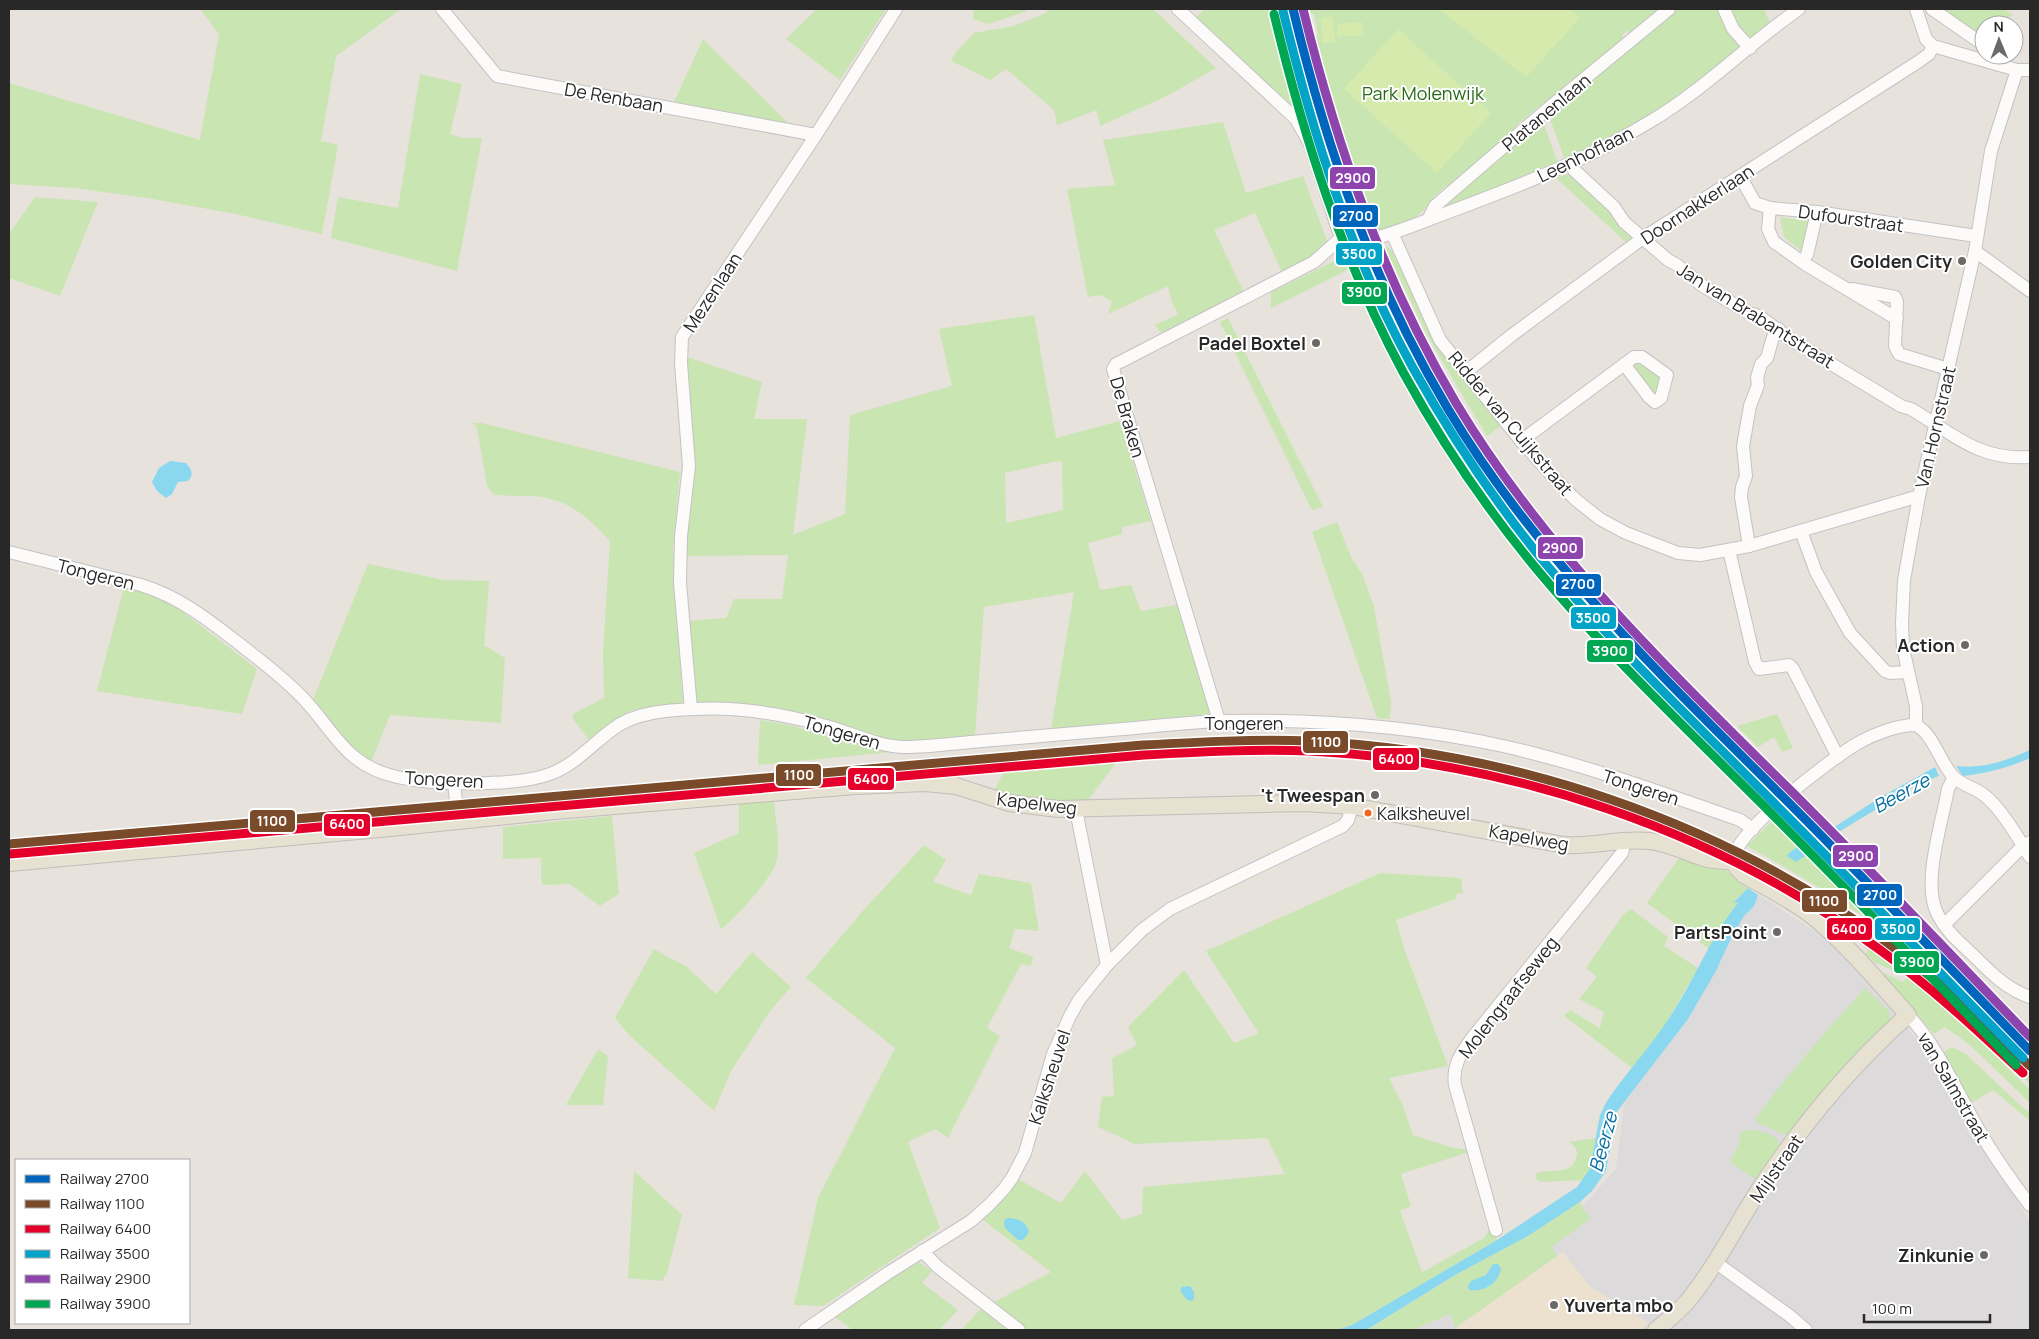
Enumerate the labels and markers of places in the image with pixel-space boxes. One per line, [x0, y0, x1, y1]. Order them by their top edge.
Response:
place label: Golden City [1850, 249, 1952, 273]
marker: Golden City [1956, 255, 1968, 267]
place label: Padel Boxtel [1198, 331, 1306, 355]
marker: Padel Boxtel [1310, 337, 1322, 349]
place label: Action [1897, 633, 1955, 657]
marker: Action [1959, 639, 1971, 651]
place label: 't Tweespan [1261, 783, 1365, 807]
marker: 't Tweespan [1369, 789, 1381, 801]
place label: Kalksheuvel [1377, 802, 1470, 825]
marker: Kalksheuvel [1363, 808, 1373, 818]
place label: PartsPoint [1674, 920, 1767, 944]
marker: PartsPoint [1771, 926, 1783, 938]
place label: Zinkunie [1898, 1243, 1974, 1267]
marker: Zinkunie [1978, 1249, 1990, 1261]
place label: Yuverta mbo [1564, 1293, 1673, 1317]
marker: Yuverta mbo [1548, 1299, 1560, 1311]

